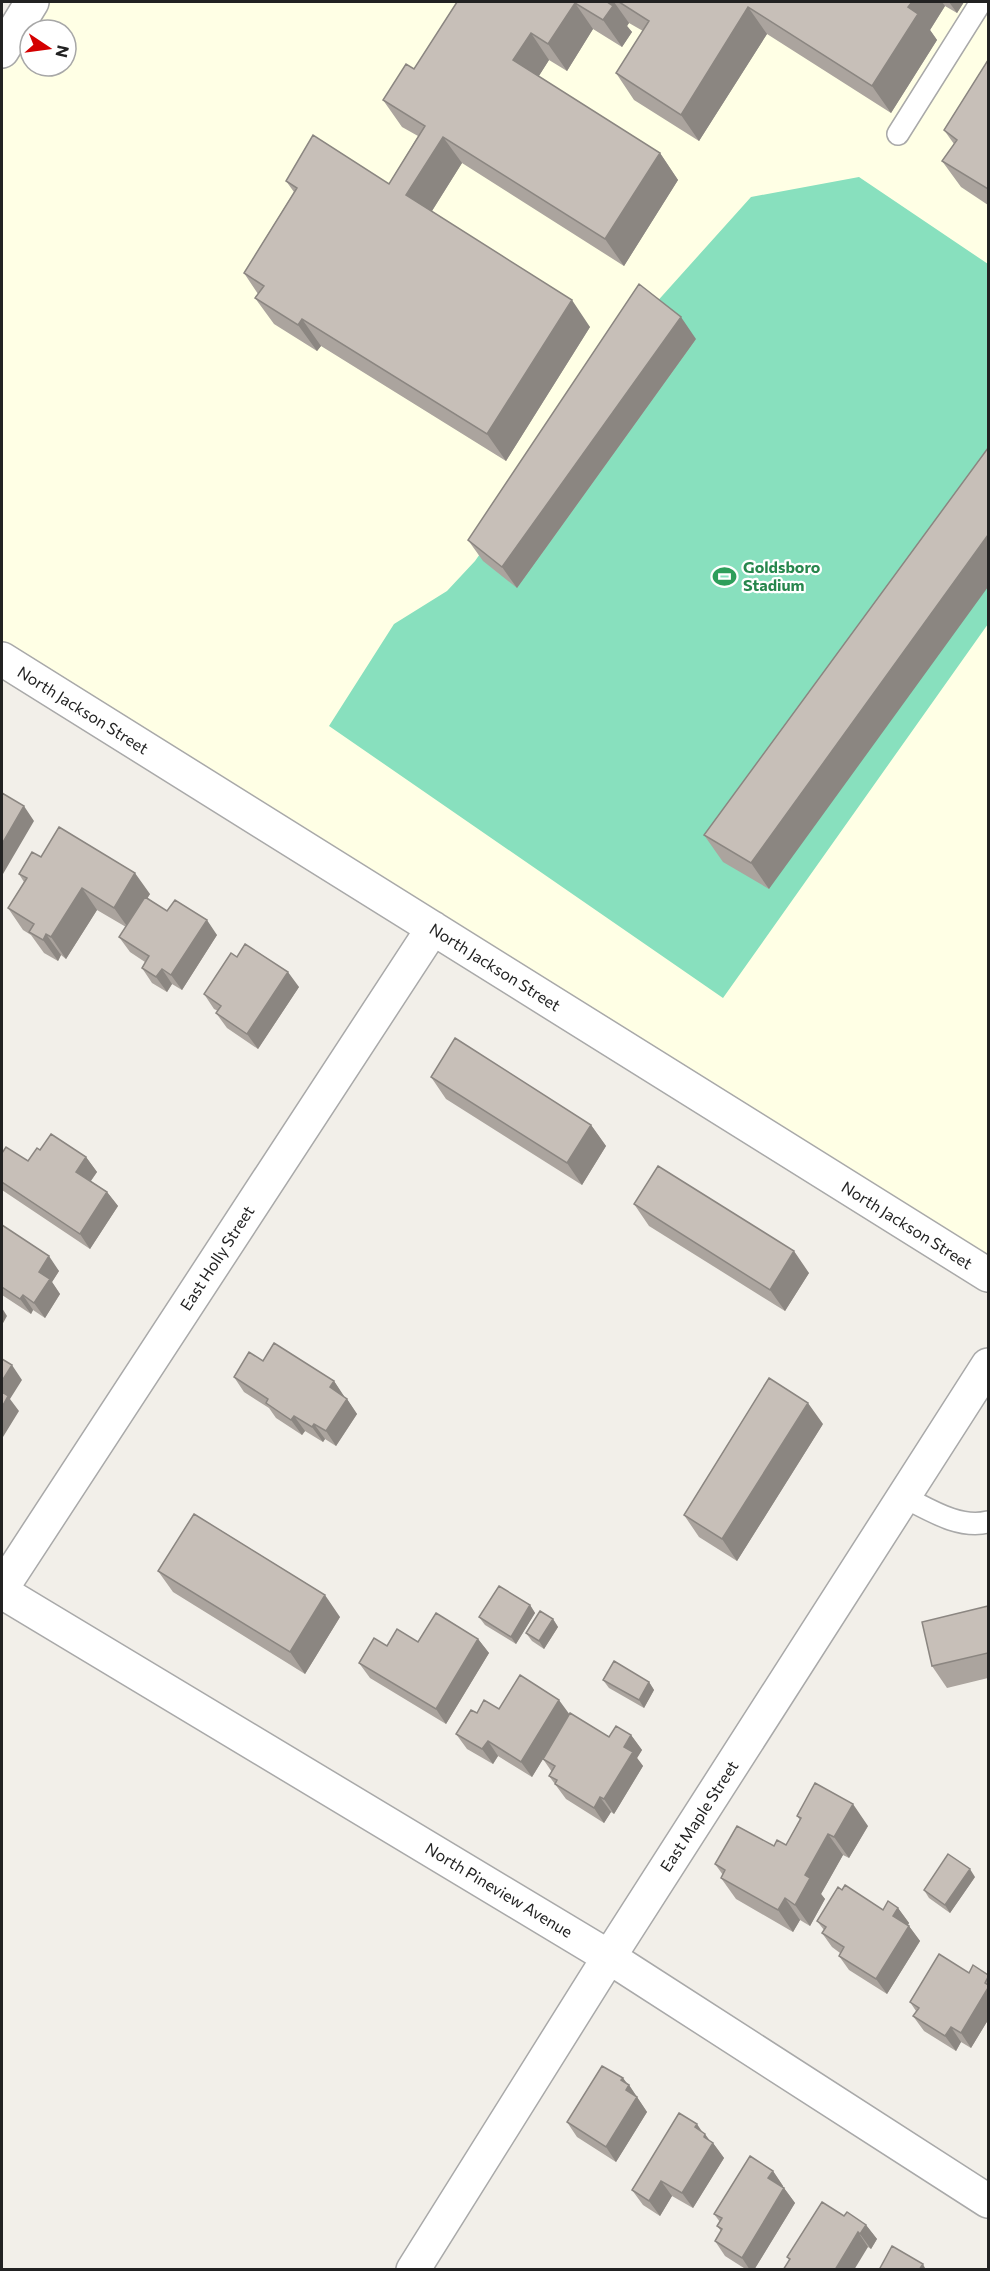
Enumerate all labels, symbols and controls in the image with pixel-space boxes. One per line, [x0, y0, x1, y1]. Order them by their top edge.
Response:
north arrow [18, 18, 78, 78]
text: N [52, 44, 74, 59]
place label: Goldsboro Stadium [743, 557, 821, 594]
sports icon: Goldsboro Stadium [712, 563, 738, 589]
street label: North Jackson Street [14, 662, 153, 758]
street label: North Jackson Street [426, 919, 565, 1015]
street label: North Jackson Street [838, 1177, 977, 1273]
street label: East Holly Street [176, 1201, 258, 1314]
street label: East Maple Street [656, 1756, 742, 1875]
street label: North Pineview Avenue [422, 1838, 576, 1941]

